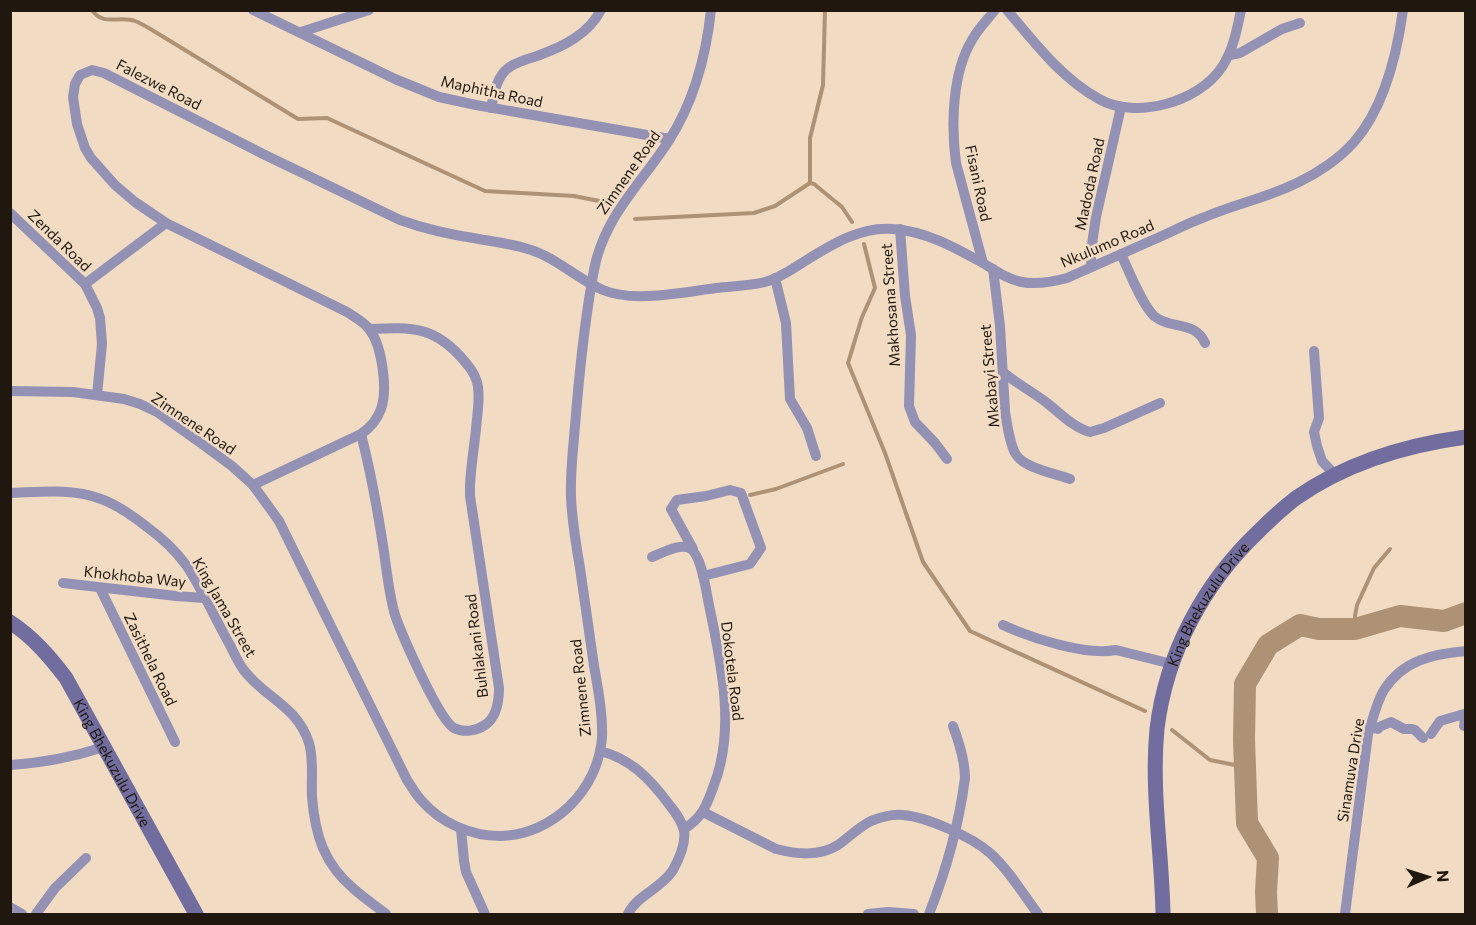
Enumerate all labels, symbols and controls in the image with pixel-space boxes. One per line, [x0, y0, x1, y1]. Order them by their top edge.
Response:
street label: Falezwe Road [114, 55, 204, 113]
street label: Maphitha Road [439, 71, 545, 111]
street label: Zimnene Road [593, 127, 663, 217]
street label: Madoda Road [1070, 136, 1108, 232]
street label: Fisani Road [962, 143, 996, 223]
street label: Zenda Road [25, 205, 95, 275]
street label: Nkulumo Road [1057, 215, 1157, 271]
street label: Makhosana Street [877, 243, 903, 367]
street label: Mkabayi Street [976, 324, 1002, 428]
street label: Zimnene Road [148, 388, 240, 458]
street label: King Bhekuzulu Drive [1163, 538, 1252, 669]
street label: King Jama Street [189, 554, 261, 660]
street label: Khokhoba Way [83, 562, 187, 590]
street label: Buhlakani Road [461, 593, 491, 699]
street label: Zasithela Road [121, 610, 181, 708]
street label: Dokotela Road [718, 620, 748, 722]
street label: Zimnene Road [566, 638, 594, 738]
street label: King Bhekuzulu Drive [70, 695, 155, 830]
street label: Sinamuva Drive [1333, 717, 1367, 823]
north arrow [1398, 847, 1458, 907]
text: N [1434, 870, 1453, 883]

